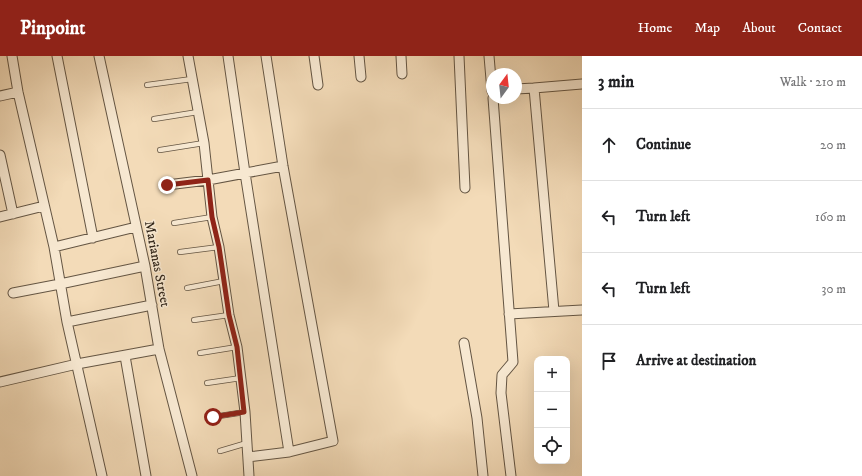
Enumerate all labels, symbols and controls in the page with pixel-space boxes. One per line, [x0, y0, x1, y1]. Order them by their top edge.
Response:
text: Pinpoint [20, 17, 85, 40]
text: Home [638, 19, 672, 37]
text: Map [694, 19, 720, 37]
text: About [742, 19, 776, 37]
text: Contact [798, 19, 842, 37]
north arrow [486, 68, 522, 104]
text: 3 min [598, 71, 634, 93]
text: Walk · 210 m [780, 74, 846, 90]
icon: ahead [598, 134, 620, 156]
text: Continue [636, 135, 691, 154]
text: 20 m [820, 137, 846, 153]
route end [158, 176, 176, 194]
icon: left [598, 206, 620, 228]
text: Turn left [636, 207, 690, 226]
text: 160 m [815, 209, 846, 225]
street label: Marianas Street [140, 219, 174, 309]
icon: left [598, 278, 620, 300]
text: Turn left [636, 279, 690, 298]
text: 30 m [822, 281, 846, 297]
icon: arrive [598, 350, 620, 372]
text: Arrive at destination [636, 351, 756, 370]
map controls [534, 356, 570, 464]
button: + [534, 356, 570, 392]
button: − [534, 392, 570, 428]
route start [204, 408, 222, 426]
button: locate [534, 428, 570, 464]

